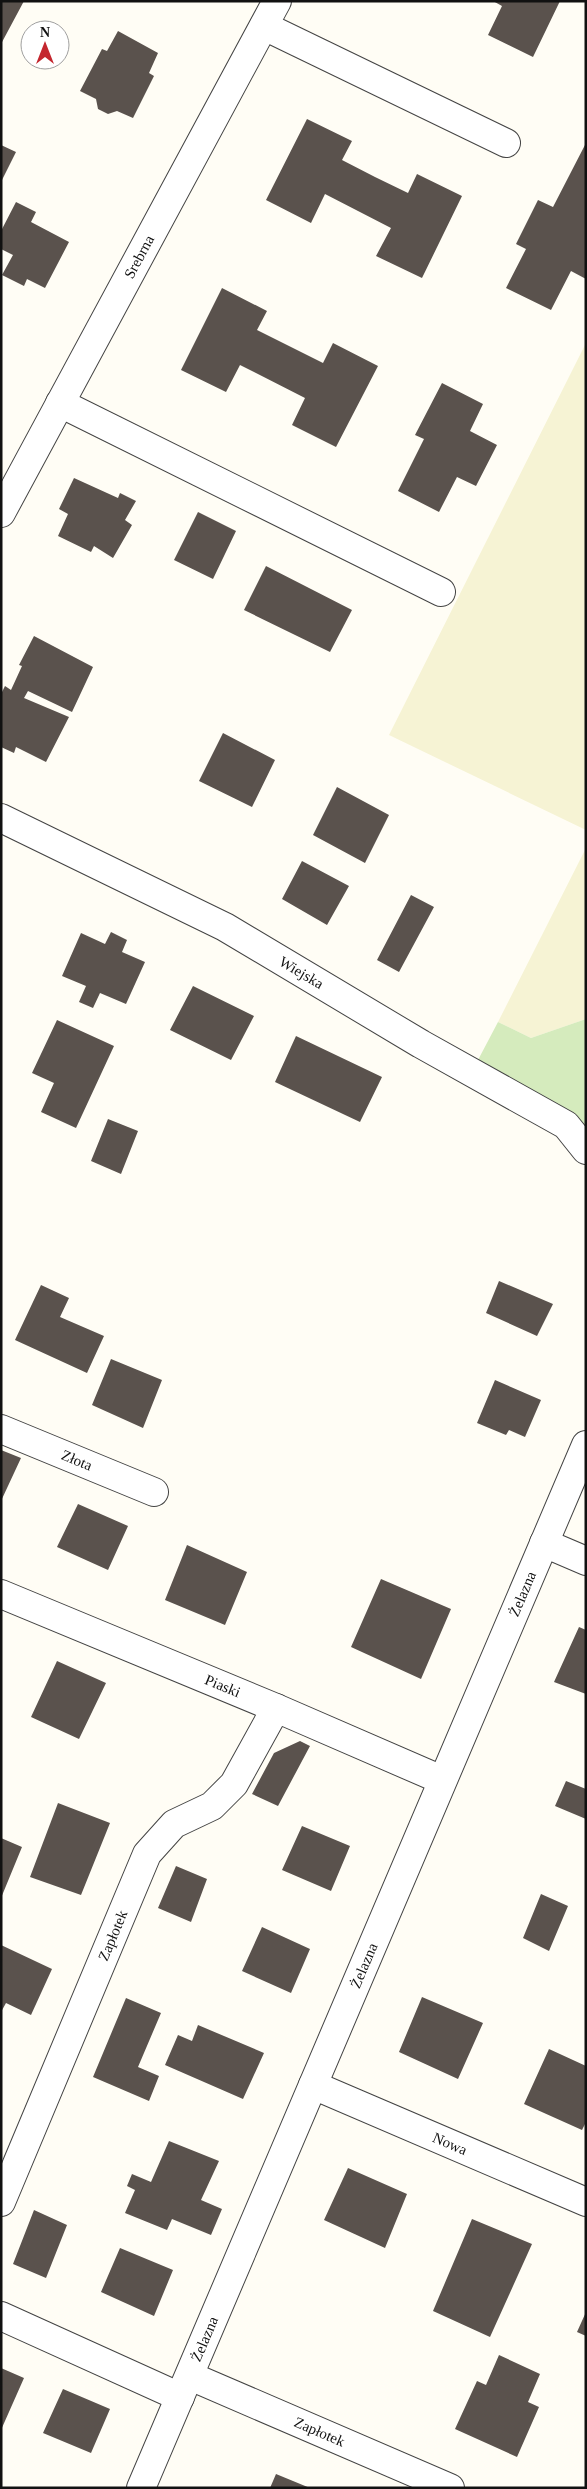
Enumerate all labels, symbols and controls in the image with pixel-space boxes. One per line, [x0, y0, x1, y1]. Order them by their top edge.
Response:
north arrow [20, 20, 70, 70]
text: N [40, 25, 50, 40]
street label: Srebrna [121, 232, 157, 281]
street label: Wiejska [276, 953, 327, 992]
street label: Złota [59, 1447, 95, 1474]
street label: Żelazna [506, 1569, 539, 1619]
street label: Piaski [203, 1671, 243, 1700]
street label: Zapłotek [95, 1907, 131, 1963]
street label: Żelazna [347, 1940, 381, 1991]
street label: Nowa [430, 2129, 470, 2158]
street label: Żelazna [188, 2314, 221, 2364]
street label: Zapłotek [292, 2414, 348, 2450]

